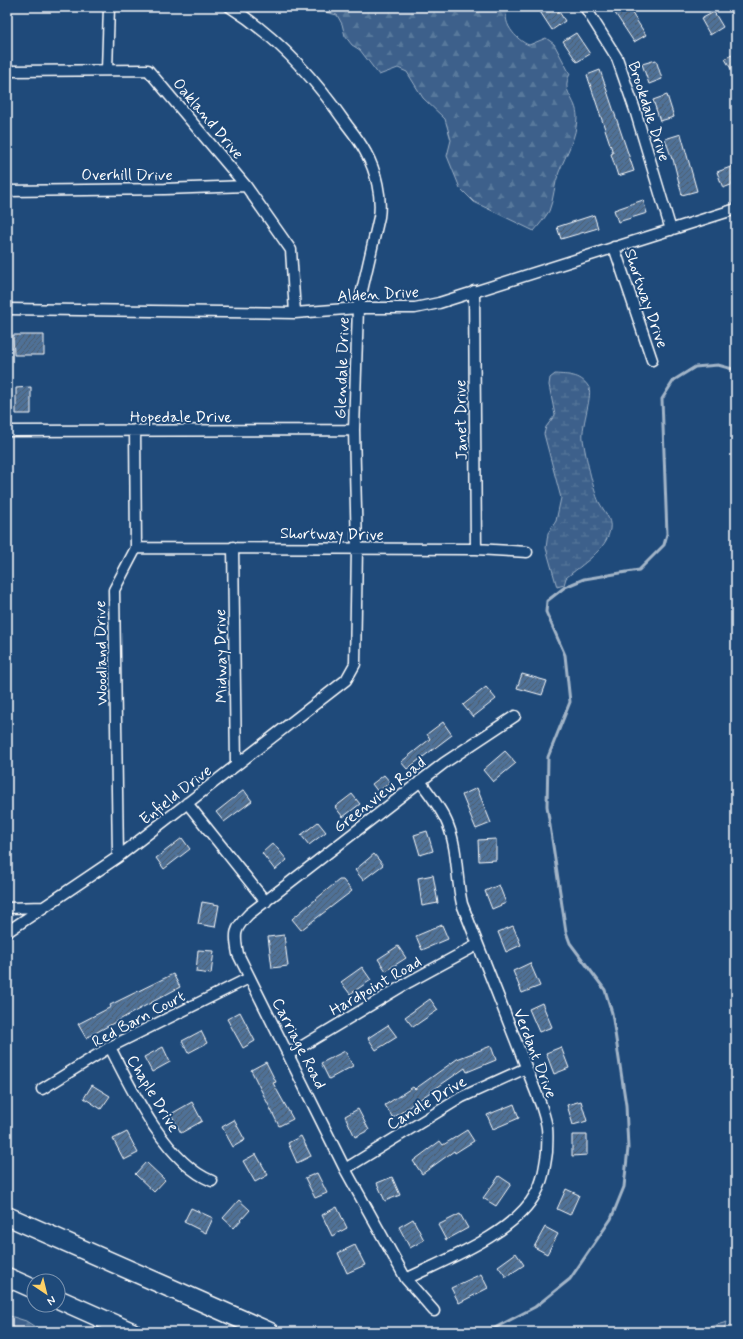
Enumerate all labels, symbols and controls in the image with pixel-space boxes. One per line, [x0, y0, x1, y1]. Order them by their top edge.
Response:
street label: Brookdale Drive [623, 59, 675, 164]
street label: Oakland Drive [168, 74, 248, 164]
street label: Overhill Drive [81, 165, 173, 186]
street label: Shortway Drive [619, 246, 672, 351]
street label: Alden Drive [337, 282, 419, 307]
street label: Glendale Drive [330, 317, 355, 420]
street label: Janet Drive [450, 379, 473, 461]
street label: Hopedale Drive [130, 407, 232, 428]
street label: Shortway Drive [280, 523, 384, 546]
street label: Woodland Drive [90, 600, 113, 706]
street label: Midway Drive [210, 609, 233, 703]
street label: Greenview Road [329, 752, 431, 838]
street label: Enfield Drive [136, 760, 216, 830]
street label: Hardpoint Road [326, 952, 425, 1021]
street label: Red Barn Court [88, 986, 189, 1053]
street label: Carriage Road [267, 995, 331, 1093]
street label: Verdant Drive [508, 1006, 561, 1101]
street label: Chaple Drive [121, 1051, 184, 1136]
street label: Candle Drive [383, 1071, 471, 1135]
north arrow [26, 1273, 66, 1313]
text: N [44, 1293, 58, 1308]

